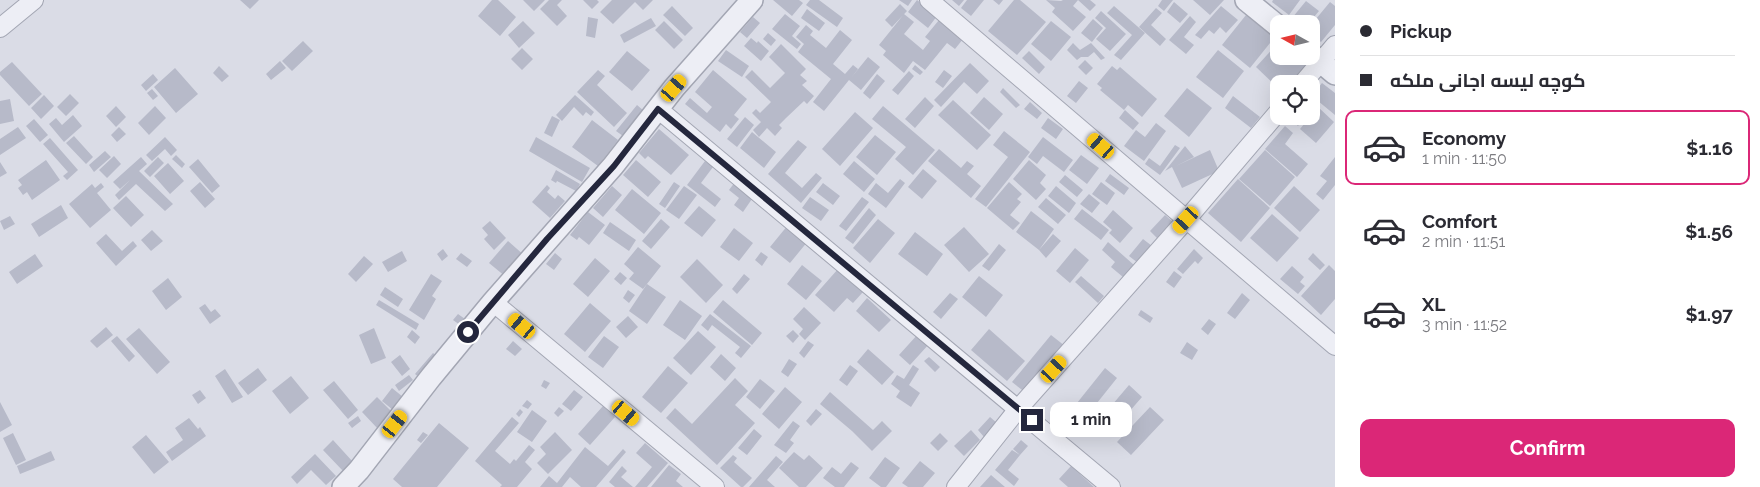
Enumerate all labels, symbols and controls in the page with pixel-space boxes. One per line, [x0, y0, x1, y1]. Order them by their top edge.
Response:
north arrow [1270, 15, 1320, 65]
map controls [1270, 15, 1320, 125]
text: Pickup [1390, 20, 1452, 42]
text: کوچه لیسه اجانی ملکه [1390, 69, 1586, 91]
car [658, 72, 689, 104]
button: locate [1270, 75, 1320, 125]
icon: car [1362, 125, 1407, 170]
text: Economy [1422, 127, 1506, 149]
car [1084, 130, 1117, 162]
text: $1.16 [1686, 137, 1733, 159]
text: 1 min · 11:50 [1422, 149, 1507, 168]
car [1170, 204, 1201, 236]
icon: car [1362, 208, 1407, 253]
text: Comfort [1422, 210, 1497, 232]
text: $1.56 [1685, 220, 1733, 242]
text: 2 min · 11:51 [1422, 232, 1505, 251]
icon: car [1362, 291, 1407, 336]
text: XL [1422, 293, 1445, 315]
text: $1.97 [1685, 303, 1733, 325]
car [505, 311, 538, 341]
text: 3 min · 11:52 [1422, 315, 1507, 334]
route start [457, 321, 479, 343]
car [1038, 353, 1069, 385]
car [609, 398, 642, 428]
callout: 1 min [1050, 402, 1132, 438]
car [379, 408, 410, 440]
route end [1021, 409, 1043, 431]
text: 1 min [1071, 410, 1111, 429]
button: Confirm [1360, 419, 1735, 477]

